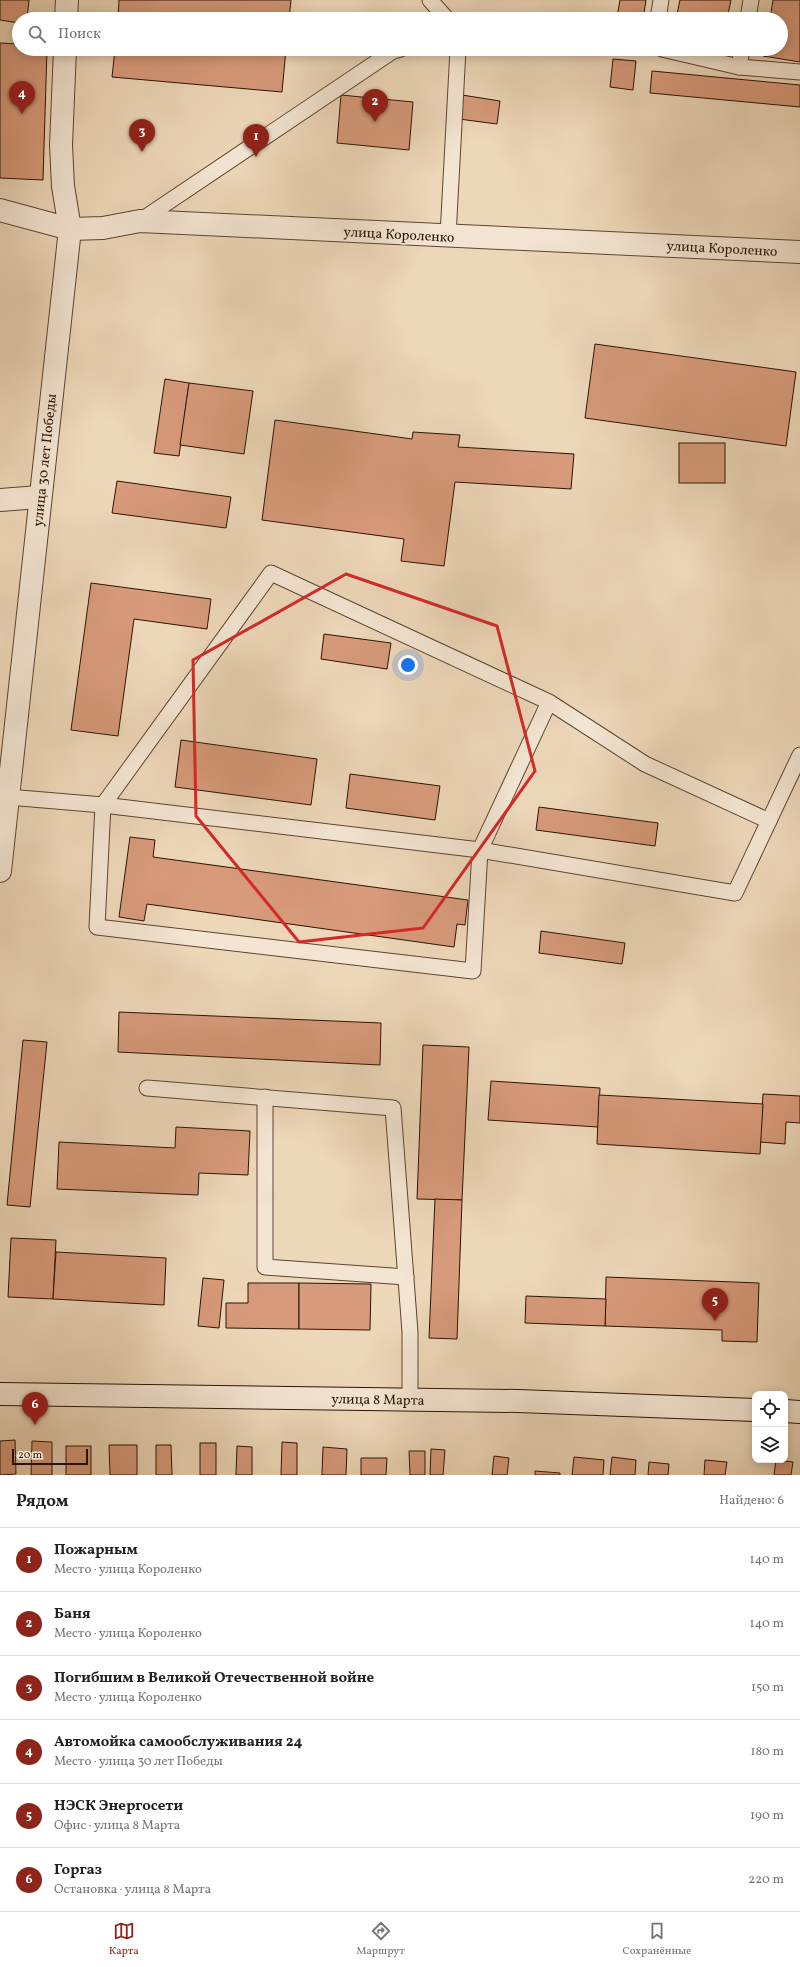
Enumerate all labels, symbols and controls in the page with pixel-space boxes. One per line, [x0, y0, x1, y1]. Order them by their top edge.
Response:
search box [12, 12, 788, 56]
icon: search [26, 23, 48, 45]
text: Поиск [58, 24, 101, 45]
pin: 4 [9, 81, 35, 114]
pin: 2 [362, 89, 388, 122]
pin: 3 [129, 119, 155, 152]
pin: 1 [243, 124, 269, 157]
street label: улица Короленко [343, 223, 455, 248]
street label: улица Короленко [666, 237, 778, 262]
street label: улица 30 лет Победы [29, 393, 62, 528]
your location [398, 655, 418, 675]
pin: 5 [702, 1288, 728, 1321]
street label: улица 8 Марта [331, 1390, 425, 1411]
map controls [752, 1391, 788, 1463]
button: locate [752, 1391, 788, 1427]
pin: 6 [22, 1392, 48, 1425]
button: layers [752, 1427, 788, 1463]
scale bar [12, 1447, 88, 1466]
text: 20 m [18, 1448, 42, 1463]
text: Рядом [16, 1490, 69, 1513]
text: Найдено: 6 [719, 1492, 784, 1510]
text: Пожарным [54, 1540, 138, 1561]
text: 1 [26, 1551, 32, 1569]
text: 140 m [750, 1551, 784, 1569]
text: Место · улица Короленко [54, 1561, 202, 1579]
text: Баня [54, 1604, 90, 1625]
text: 2 [26, 1615, 32, 1633]
text: 140 m [750, 1615, 784, 1633]
text: Место · улица Короленко [54, 1625, 202, 1643]
text: Погибшим в Великой Отечественной войне [54, 1668, 374, 1689]
text: 3 [26, 1679, 32, 1697]
text: 150 m [751, 1679, 784, 1697]
text: Место · улица Короленко [54, 1689, 202, 1707]
text: Автомойка самообслуживания 24 [54, 1732, 302, 1753]
text: 4 [25, 1743, 33, 1761]
text: 180 m [750, 1743, 784, 1761]
text: Место · улица 30 лет Победы [54, 1753, 223, 1771]
text: НЭСК Энергосети [54, 1796, 183, 1817]
text: 5 [26, 1807, 32, 1825]
text: 190 m [750, 1807, 784, 1825]
text: Офис · улица 8 Марта [54, 1817, 180, 1835]
text: Горгаз [54, 1860, 102, 1881]
text: 6 [25, 1871, 33, 1889]
text: 220 m [748, 1871, 784, 1889]
text: Остановка · улица 8 Марта [54, 1881, 211, 1899]
tab: Карта [109, 1920, 139, 1959]
tab: Маршрут [356, 1920, 405, 1959]
tab: Сохранённые [623, 1920, 691, 1959]

